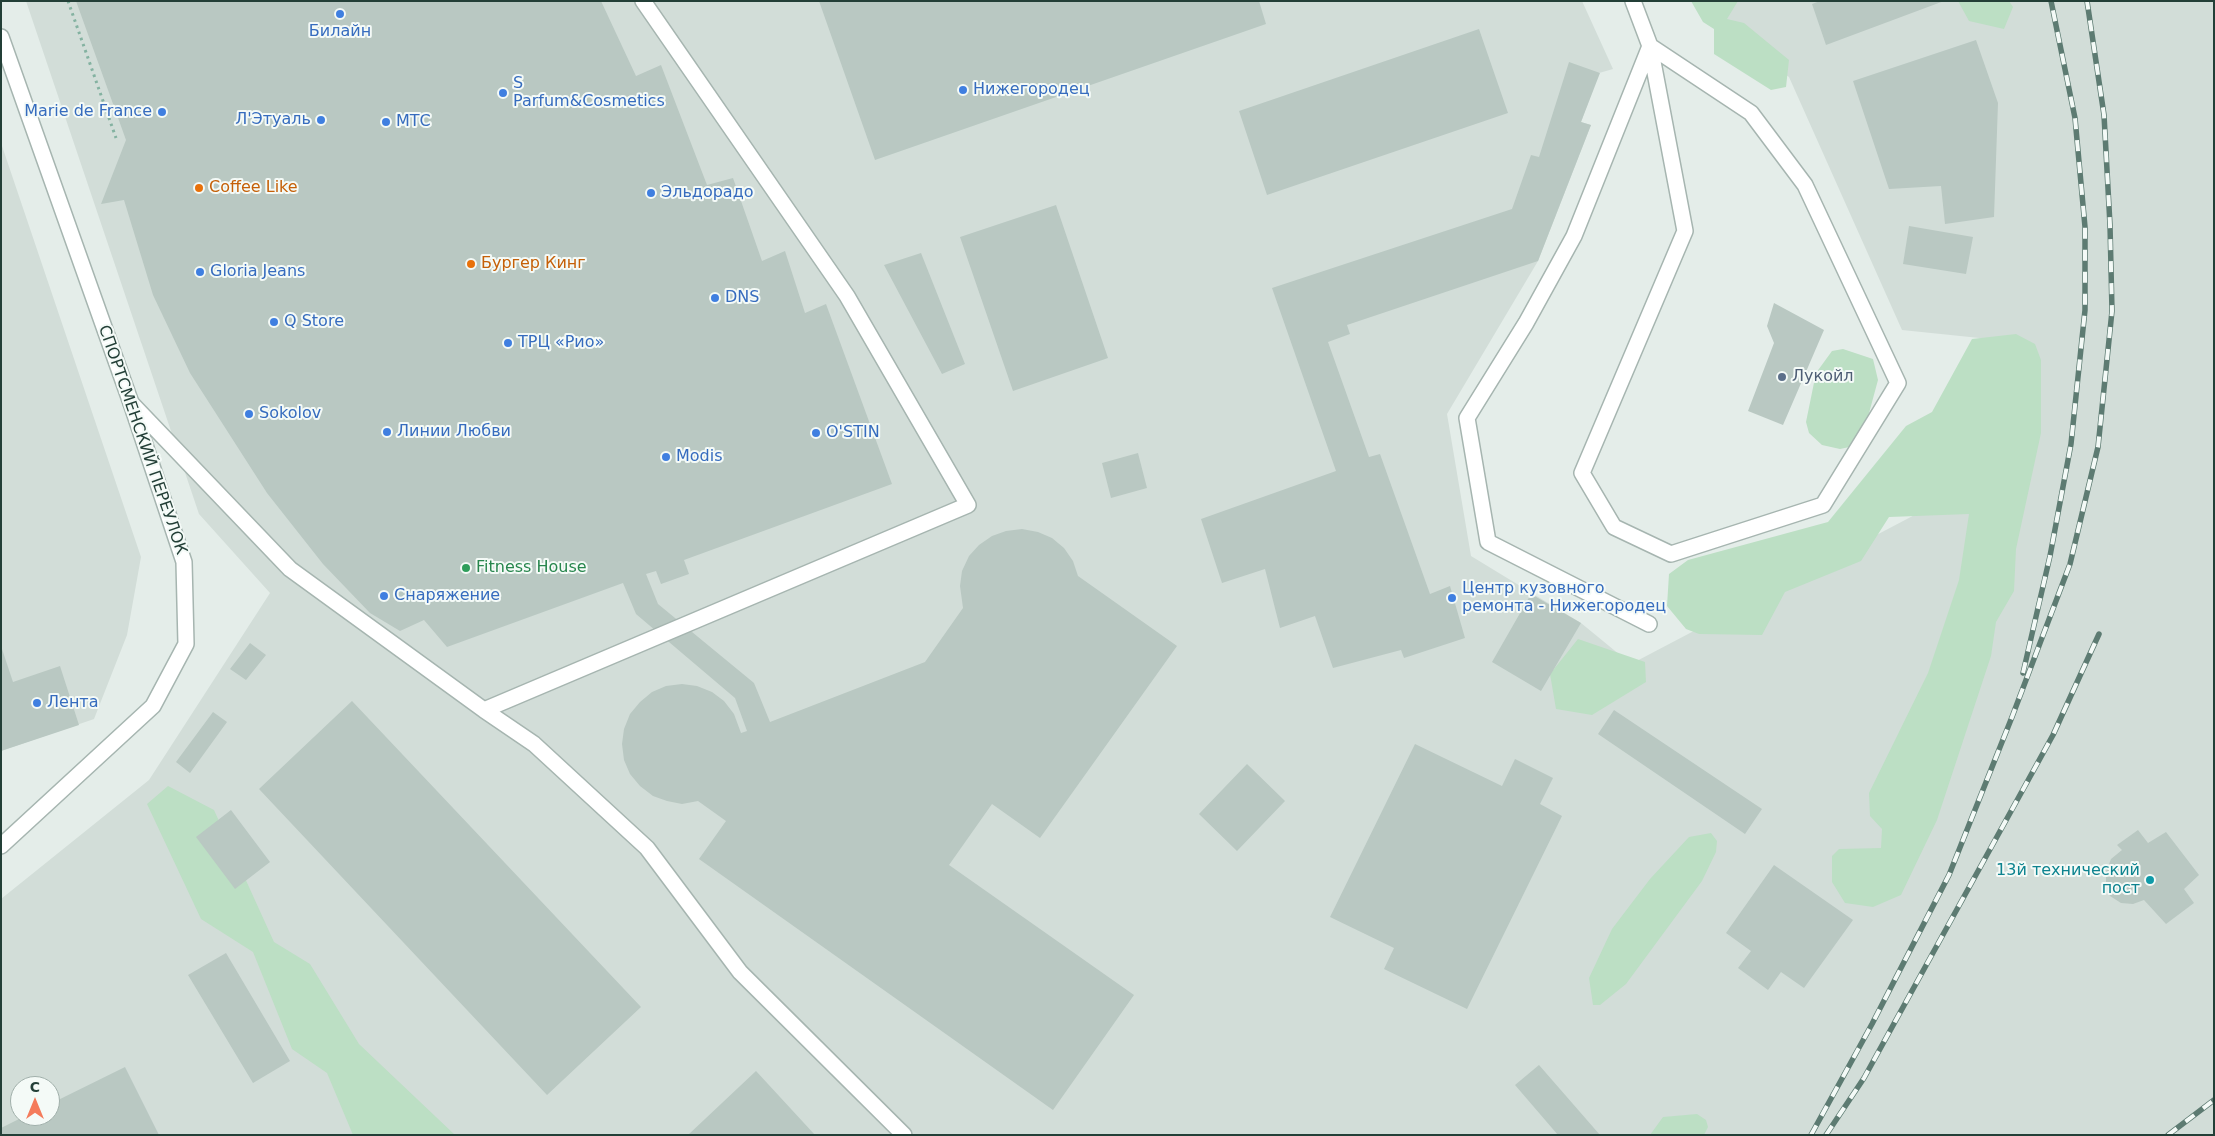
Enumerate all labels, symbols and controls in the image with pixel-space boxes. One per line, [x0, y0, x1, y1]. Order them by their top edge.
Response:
marker: Билайн [334, 8, 346, 20]
place label: Билайн [309, 22, 371, 42]
place label: S Parfum&Cosmetics [513, 74, 665, 112]
place label: Нижегородец [973, 80, 1090, 100]
marker: Нижегородец [957, 84, 969, 96]
marker: S Parfum&Cosmetics [497, 87, 509, 99]
place label: Marie de France [24, 102, 152, 122]
marker: Marie de France [156, 106, 168, 118]
place label: Л'Этуаль [235, 110, 311, 130]
place label: МТС [396, 112, 431, 132]
marker: Л'Этуаль [315, 114, 327, 126]
marker: МТС [380, 116, 392, 128]
place label: Coffee Like [209, 178, 298, 198]
marker: Coffee Like [193, 182, 205, 194]
place label: Эльдорадо [661, 183, 753, 203]
marker: Эльдорадо [645, 187, 657, 199]
place label: Бургер Кинг [481, 254, 586, 274]
marker: Бургер Кинг [465, 258, 477, 270]
place label: Gloria Jeans [210, 262, 305, 282]
marker: Gloria Jeans [194, 266, 206, 278]
place label: DNS [725, 288, 759, 308]
marker: DNS [709, 292, 721, 304]
place label: Q Store [284, 312, 344, 332]
marker: Q Store [268, 316, 280, 328]
street label: СПОРТСМЕНСКИЙ ПЕРЕУЛОК [94, 323, 190, 557]
place label: ТРЦ «Рио» [518, 333, 604, 353]
marker: ТРЦ «Рио» [502, 337, 514, 349]
place label: Лукойл [1792, 367, 1854, 387]
marker: Лукойл [1776, 371, 1788, 383]
place label: Sokolov [259, 404, 321, 424]
marker: Sokolov [243, 408, 255, 420]
place label: Линии Любви [397, 422, 511, 442]
place label: O'STIN [826, 423, 880, 443]
marker: Линии Любви [381, 426, 393, 438]
marker: O'STIN [810, 427, 822, 439]
place label: Modis [676, 447, 723, 467]
marker: Modis [660, 451, 672, 463]
place label: Fitness House [476, 558, 587, 578]
marker: Fitness House [460, 562, 472, 574]
place label: Центр кузовного ремонта - Нижегородец [1462, 579, 1666, 617]
place label: Снаряжение [394, 586, 500, 606]
marker: Снаряжение [378, 590, 390, 602]
marker: Центр кузовного ремонта - Нижегородец [1446, 592, 1458, 604]
place label: Лента [47, 693, 98, 713]
marker: Лента [31, 697, 43, 709]
place label: 13й технический пост [1996, 861, 2140, 899]
marker: 13й технический пост [2144, 874, 2156, 886]
north arrow [10, 1076, 60, 1126]
text: С [30, 1079, 40, 1095]

